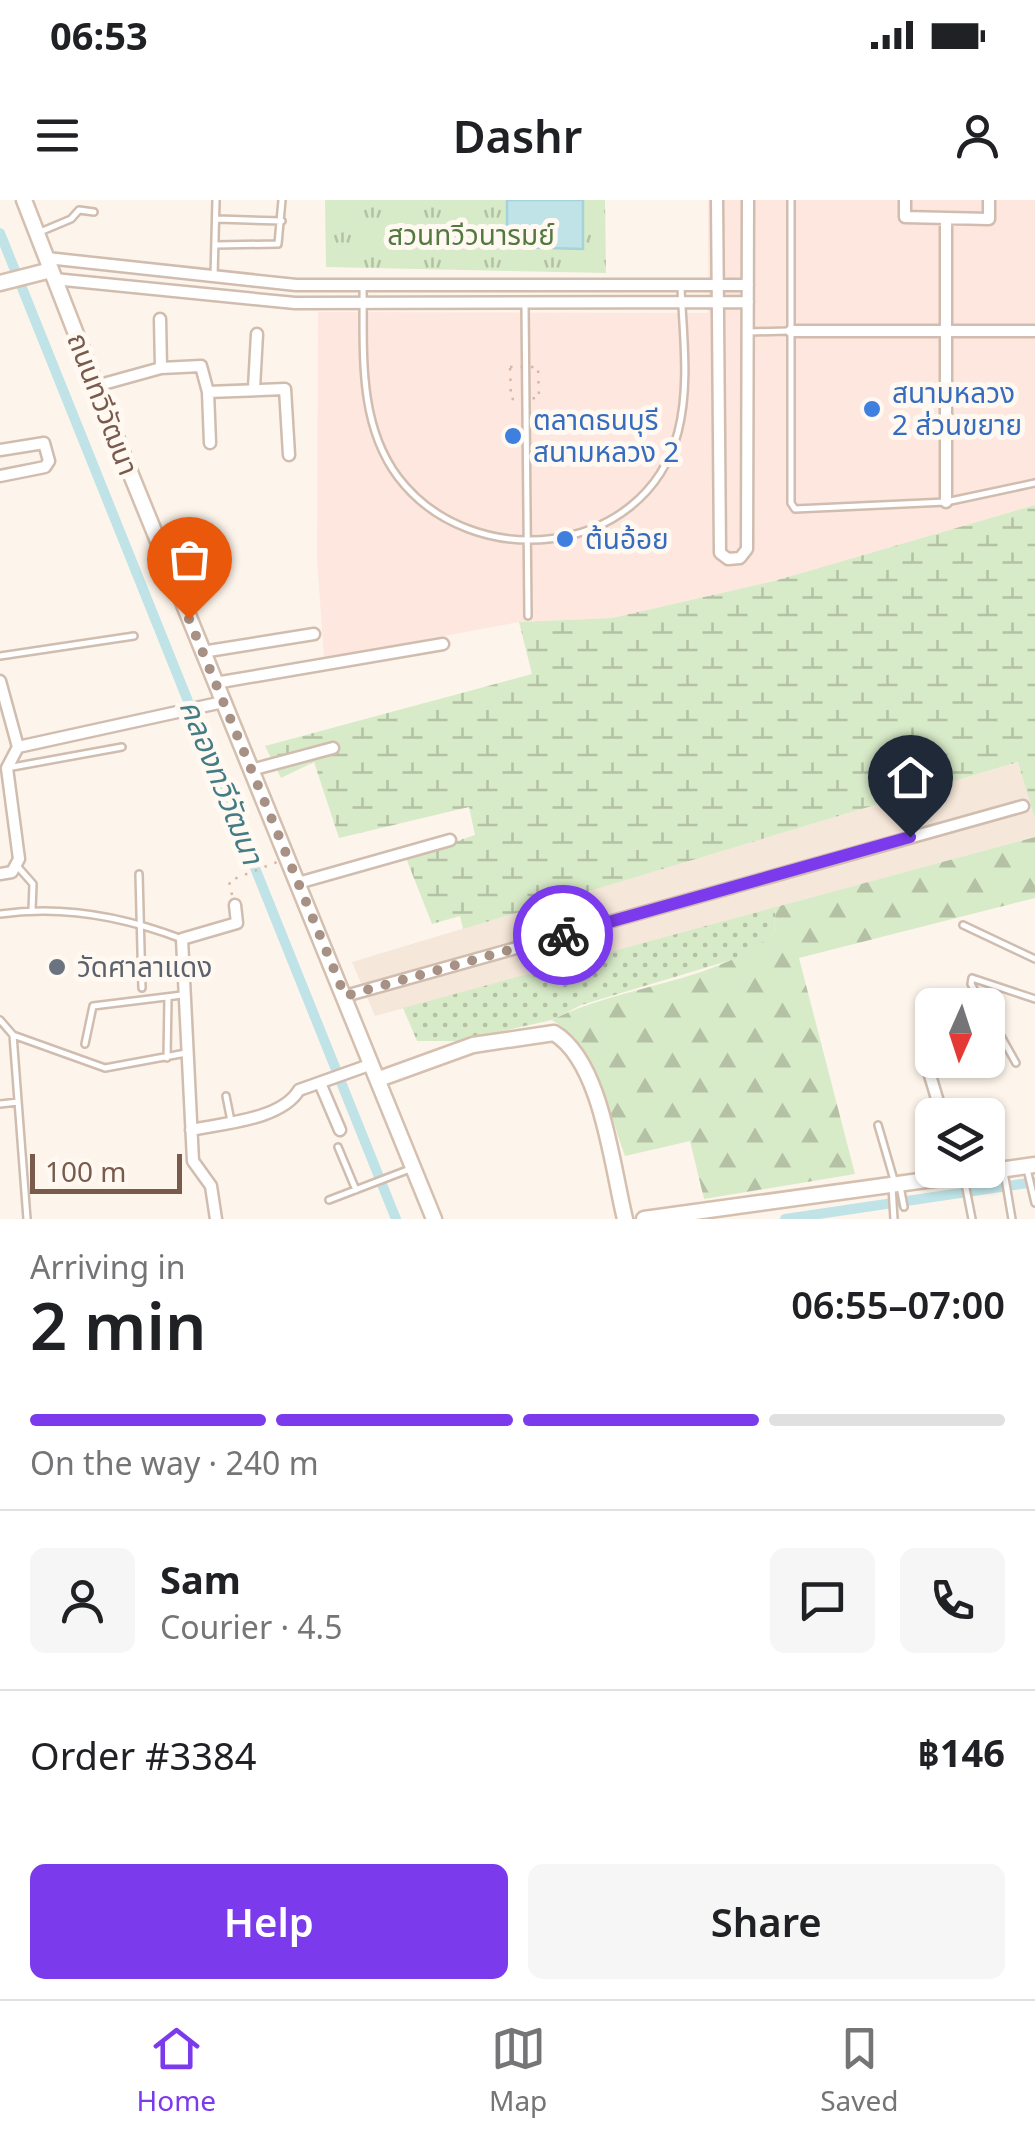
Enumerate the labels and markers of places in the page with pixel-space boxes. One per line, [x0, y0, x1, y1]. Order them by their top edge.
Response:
place label: สนามหลวง 2 ส่วนขยาย [892, 373, 1022, 443]
marker: สนามหลวง 2 ส่วนขยาย [861, 398, 883, 420]
place label: ตลาดธนบุรี สนามหลวง 2 [533, 400, 679, 470]
marker: ตลาดธนบุรี สนามหลวง 2 [502, 425, 524, 447]
pin [147, 517, 232, 620]
place label: ต้นอ้อย [585, 519, 669, 557]
marker: ต้นอ้อย [554, 528, 576, 550]
pin [868, 735, 953, 838]
place label: วัดศาลาแดง [77, 947, 212, 985]
marker: วัดศาลาแดง [46, 956, 68, 978]

